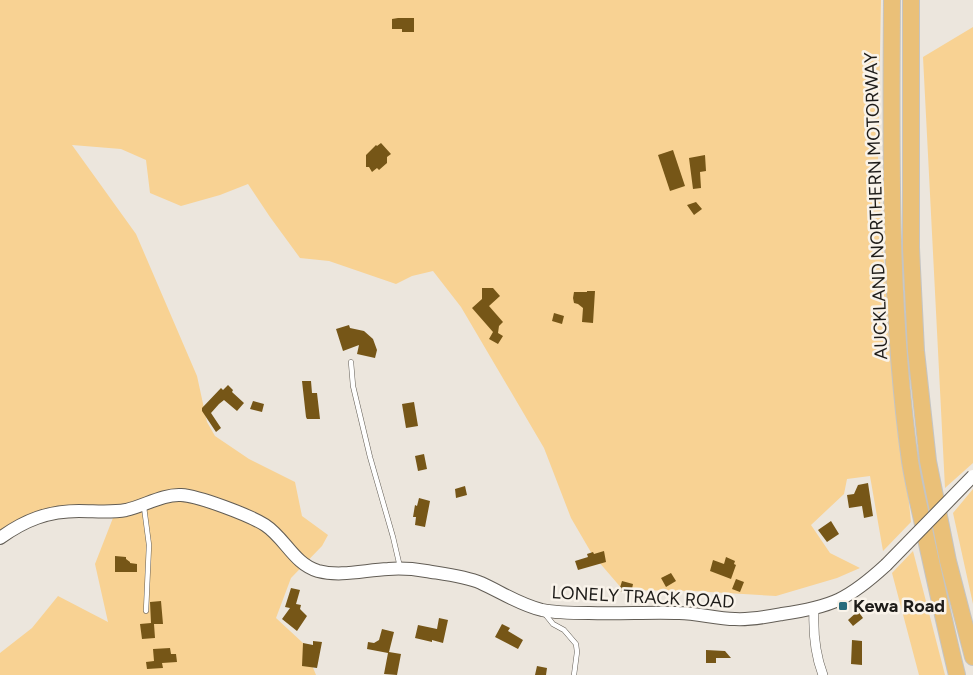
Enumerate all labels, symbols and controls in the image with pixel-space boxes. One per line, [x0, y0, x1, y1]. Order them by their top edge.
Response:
street label: AUCKLAND NORTHERN MOTORWAY [860, 52, 892, 360]
street label: LONELY TRACK ROAD [551, 581, 735, 613]
place label: Kewa Road [853, 595, 945, 617]
marker: Kewa Road [837, 600, 849, 612]

